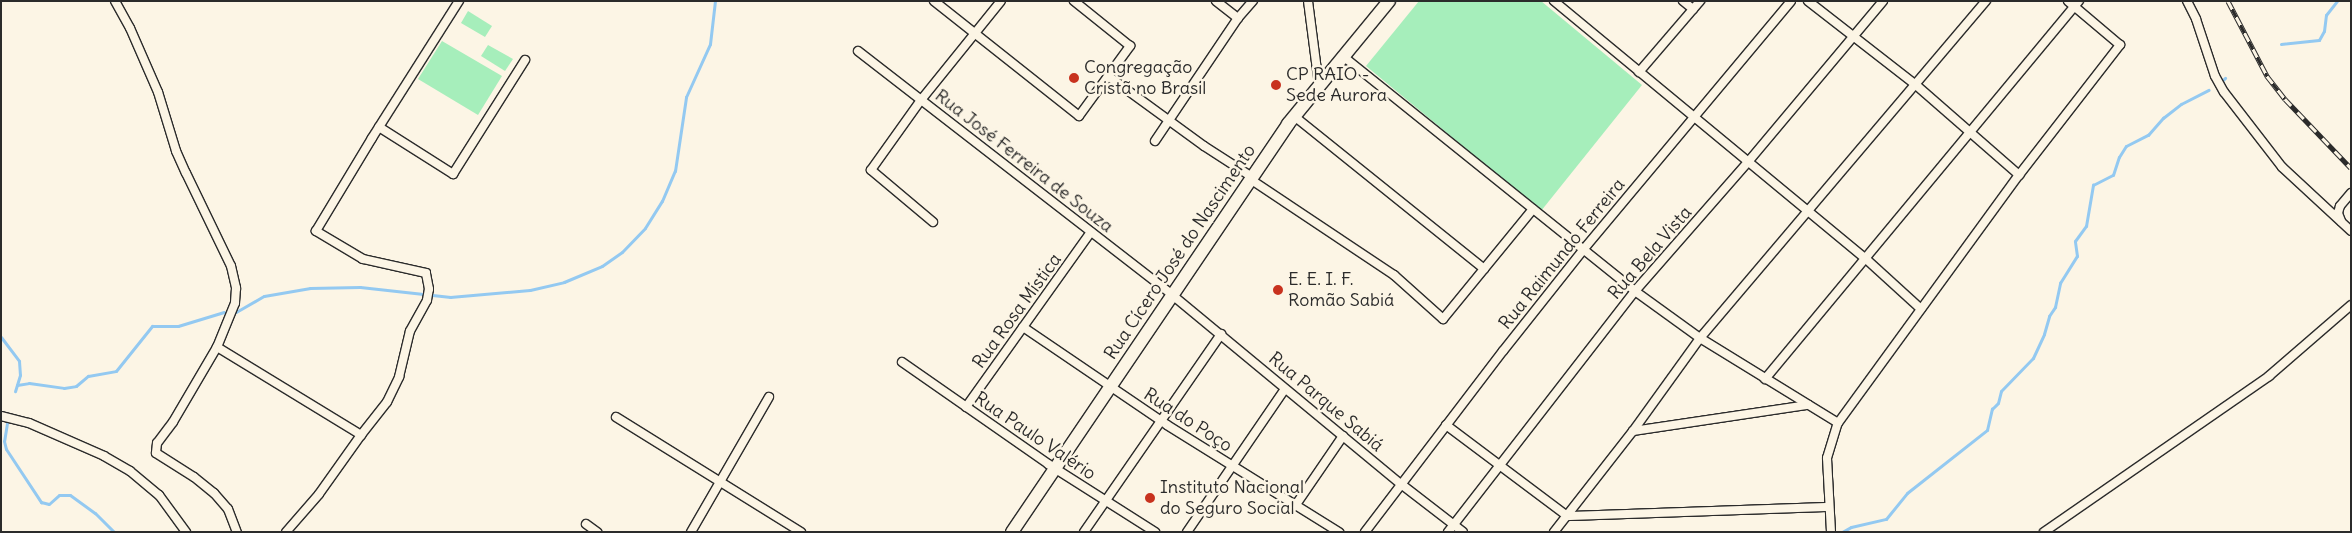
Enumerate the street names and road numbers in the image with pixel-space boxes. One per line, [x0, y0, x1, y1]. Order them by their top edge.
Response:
street label: Rua José Ferreira de Souza [931, 85, 1117, 237]
street label: Rua Cícero José do Nascimento [1100, 140, 1260, 364]
street label: Rua Raimundo Ferreira [1495, 174, 1629, 334]
street label: Rua Bela Vista [1604, 202, 1696, 304]
street label: Rua Rosa Mística [968, 249, 1066, 373]
street label: Rua Parque Sabiá [1264, 348, 1388, 456]
street label: Rua do Poço [1140, 383, 1236, 457]
street label: Rua Paulo Valério [970, 387, 1100, 485]

